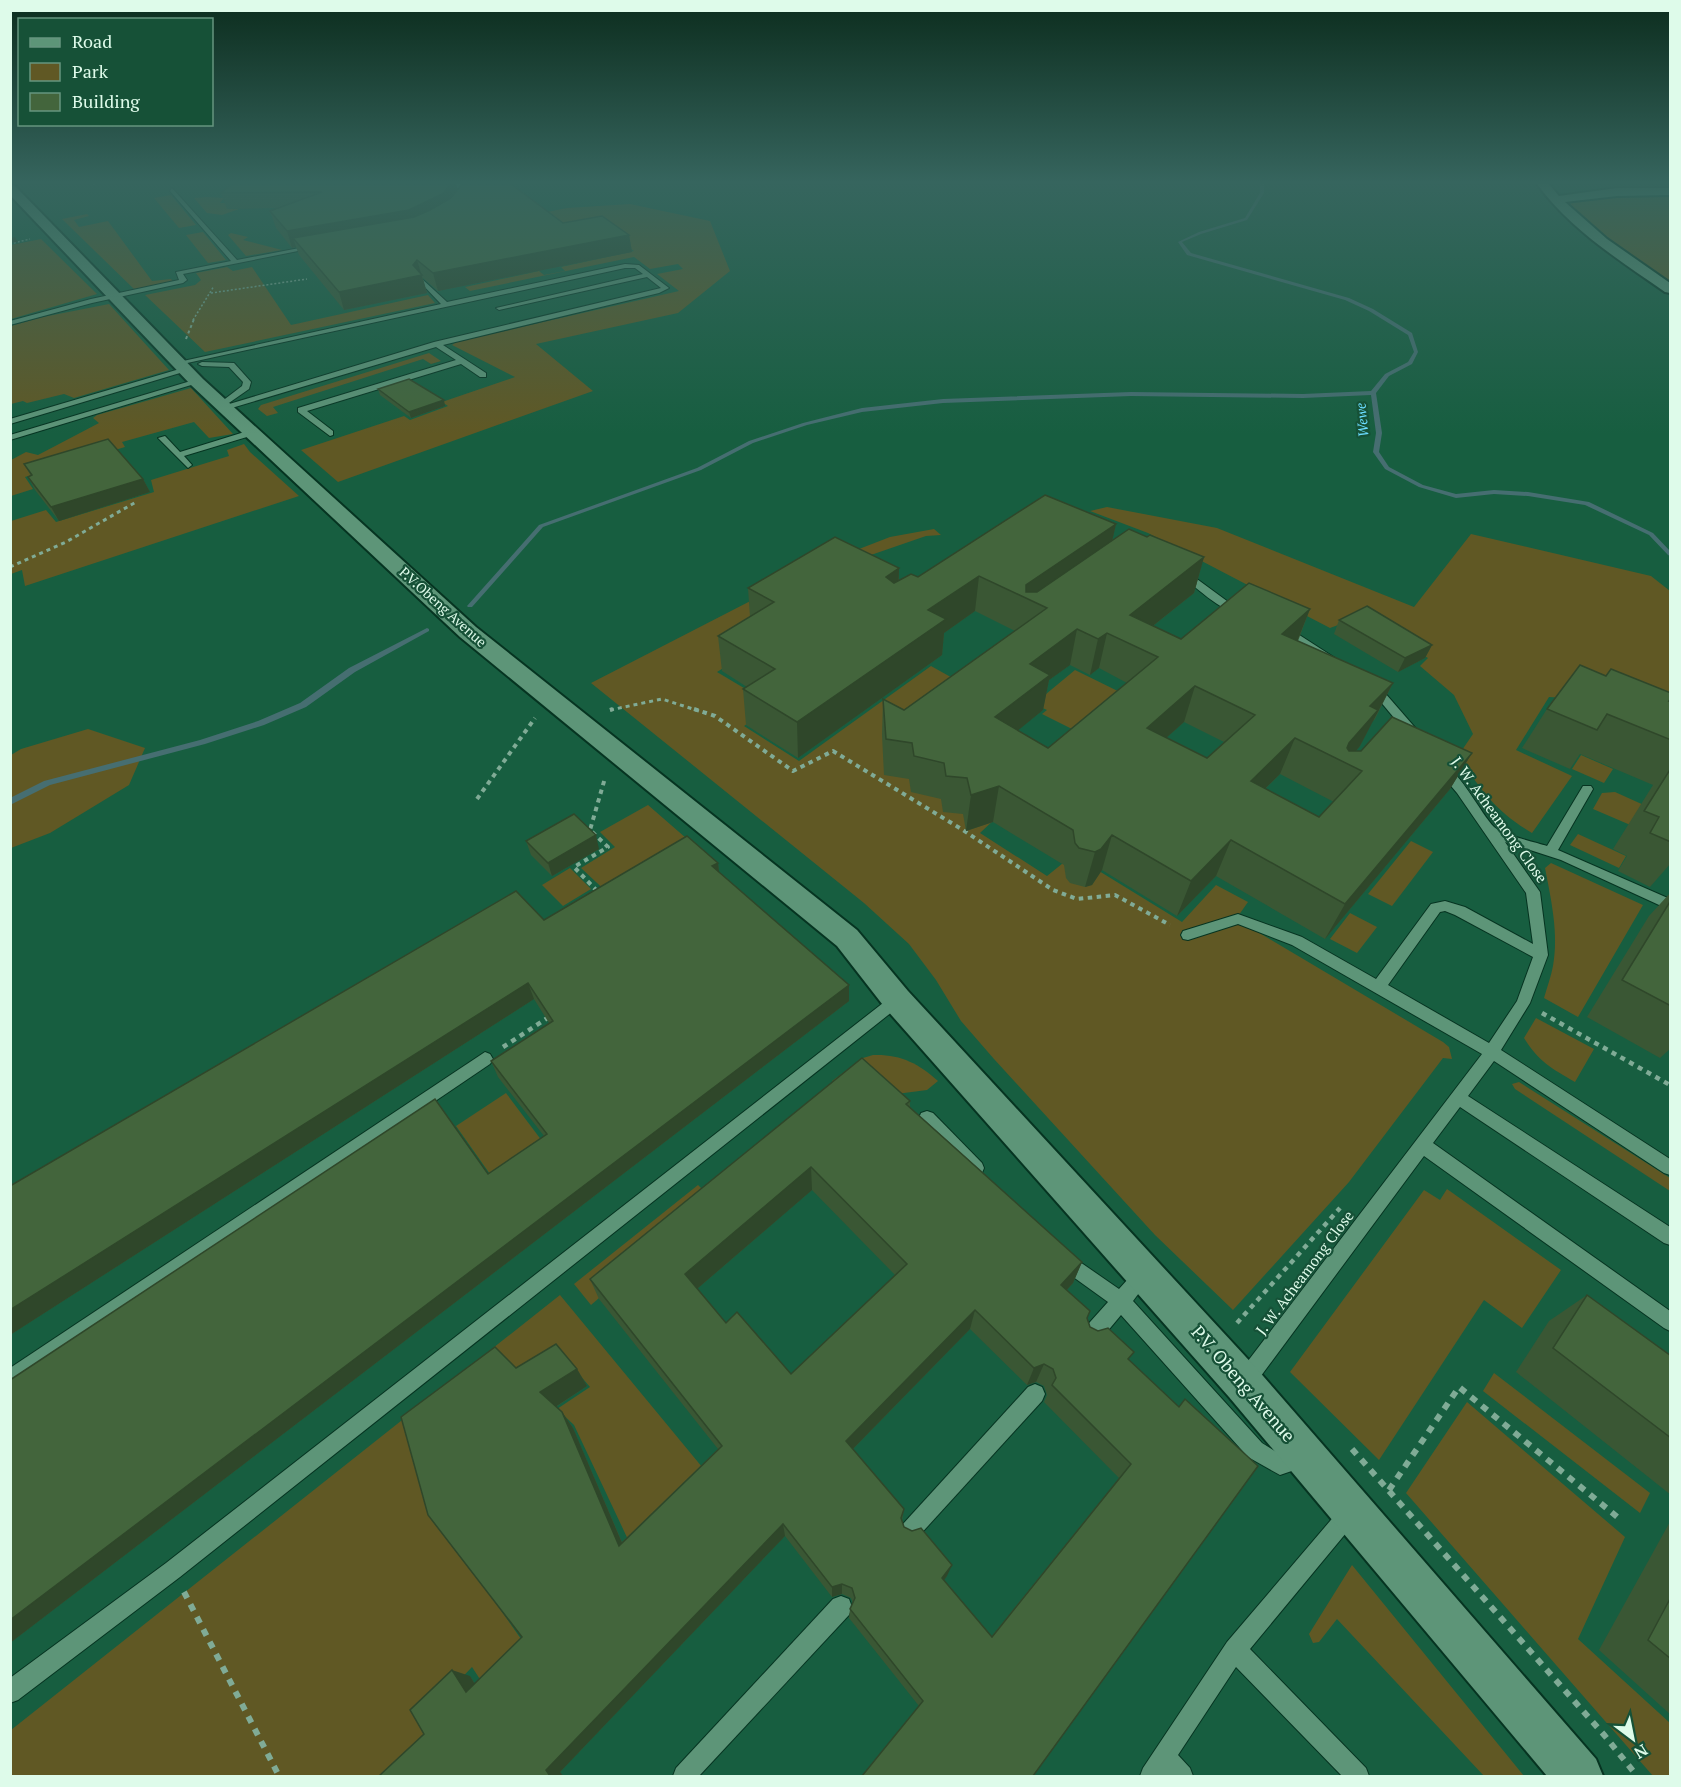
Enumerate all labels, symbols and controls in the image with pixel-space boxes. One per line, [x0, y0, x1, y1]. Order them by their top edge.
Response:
legend [18, 18, 213, 126]
text: Road [72, 29, 112, 53]
text: Park [72, 59, 109, 83]
text: Building [72, 89, 140, 113]
water label: Wewe [1350, 401, 1372, 438]
street label: P.V.Obeng Avenue [396, 562, 491, 651]
street label: J. W. Acheamong Close [1447, 752, 1552, 886]
street label: J. W. Acheamong Close [1251, 1206, 1358, 1339]
street label: P.V. Obeng Avenue [1186, 1320, 1301, 1447]
north arrow [1603, 1709, 1663, 1769]
text: N [1630, 1739, 1652, 1764]

